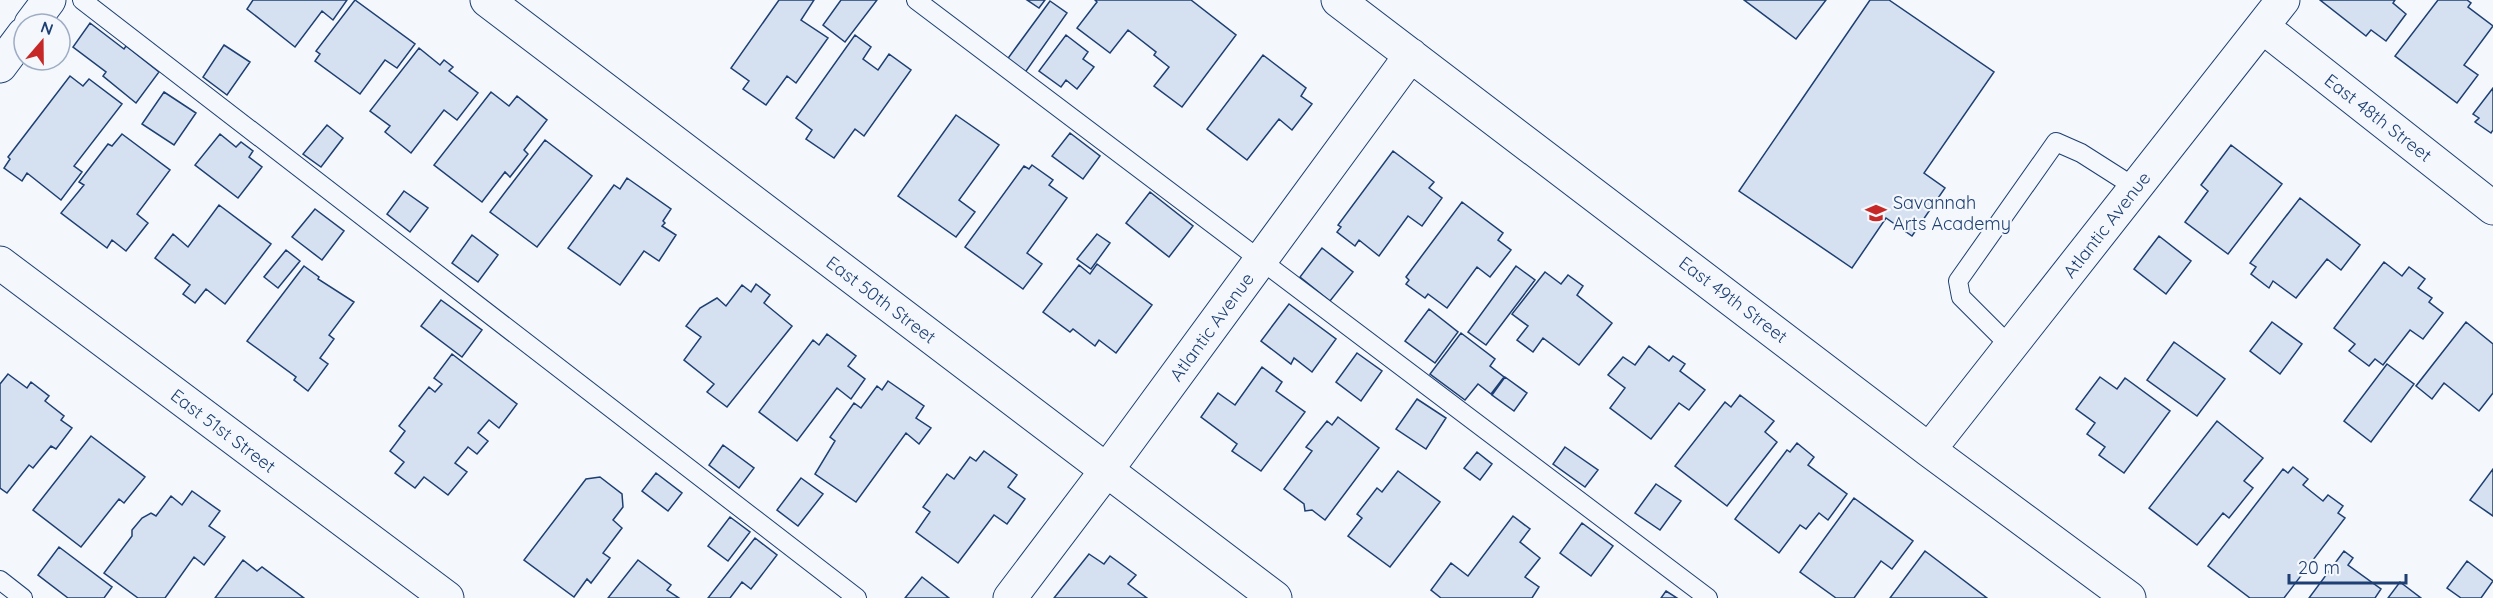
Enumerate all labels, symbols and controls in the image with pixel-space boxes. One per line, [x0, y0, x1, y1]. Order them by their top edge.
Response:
north arrow [12, 12, 72, 72]
text: N [38, 16, 56, 39]
street label: East 48th Street [2320, 68, 2437, 167]
street label: Atlantic Avenue [2058, 167, 2155, 283]
place label: Savannah Arts Academy [1893, 191, 2011, 235]
school or university icon: Savannah Arts Academy [1864, 201, 1888, 225]
street label: East 50th Street [822, 251, 941, 348]
street label: East 49th Street [1674, 251, 1792, 348]
street label: Atlantic Avenue [1164, 268, 1259, 386]
street label: East 51st Street [166, 384, 280, 478]
scale bar [2289, 547, 2406, 585]
text: 20 m [2298, 556, 2340, 579]

